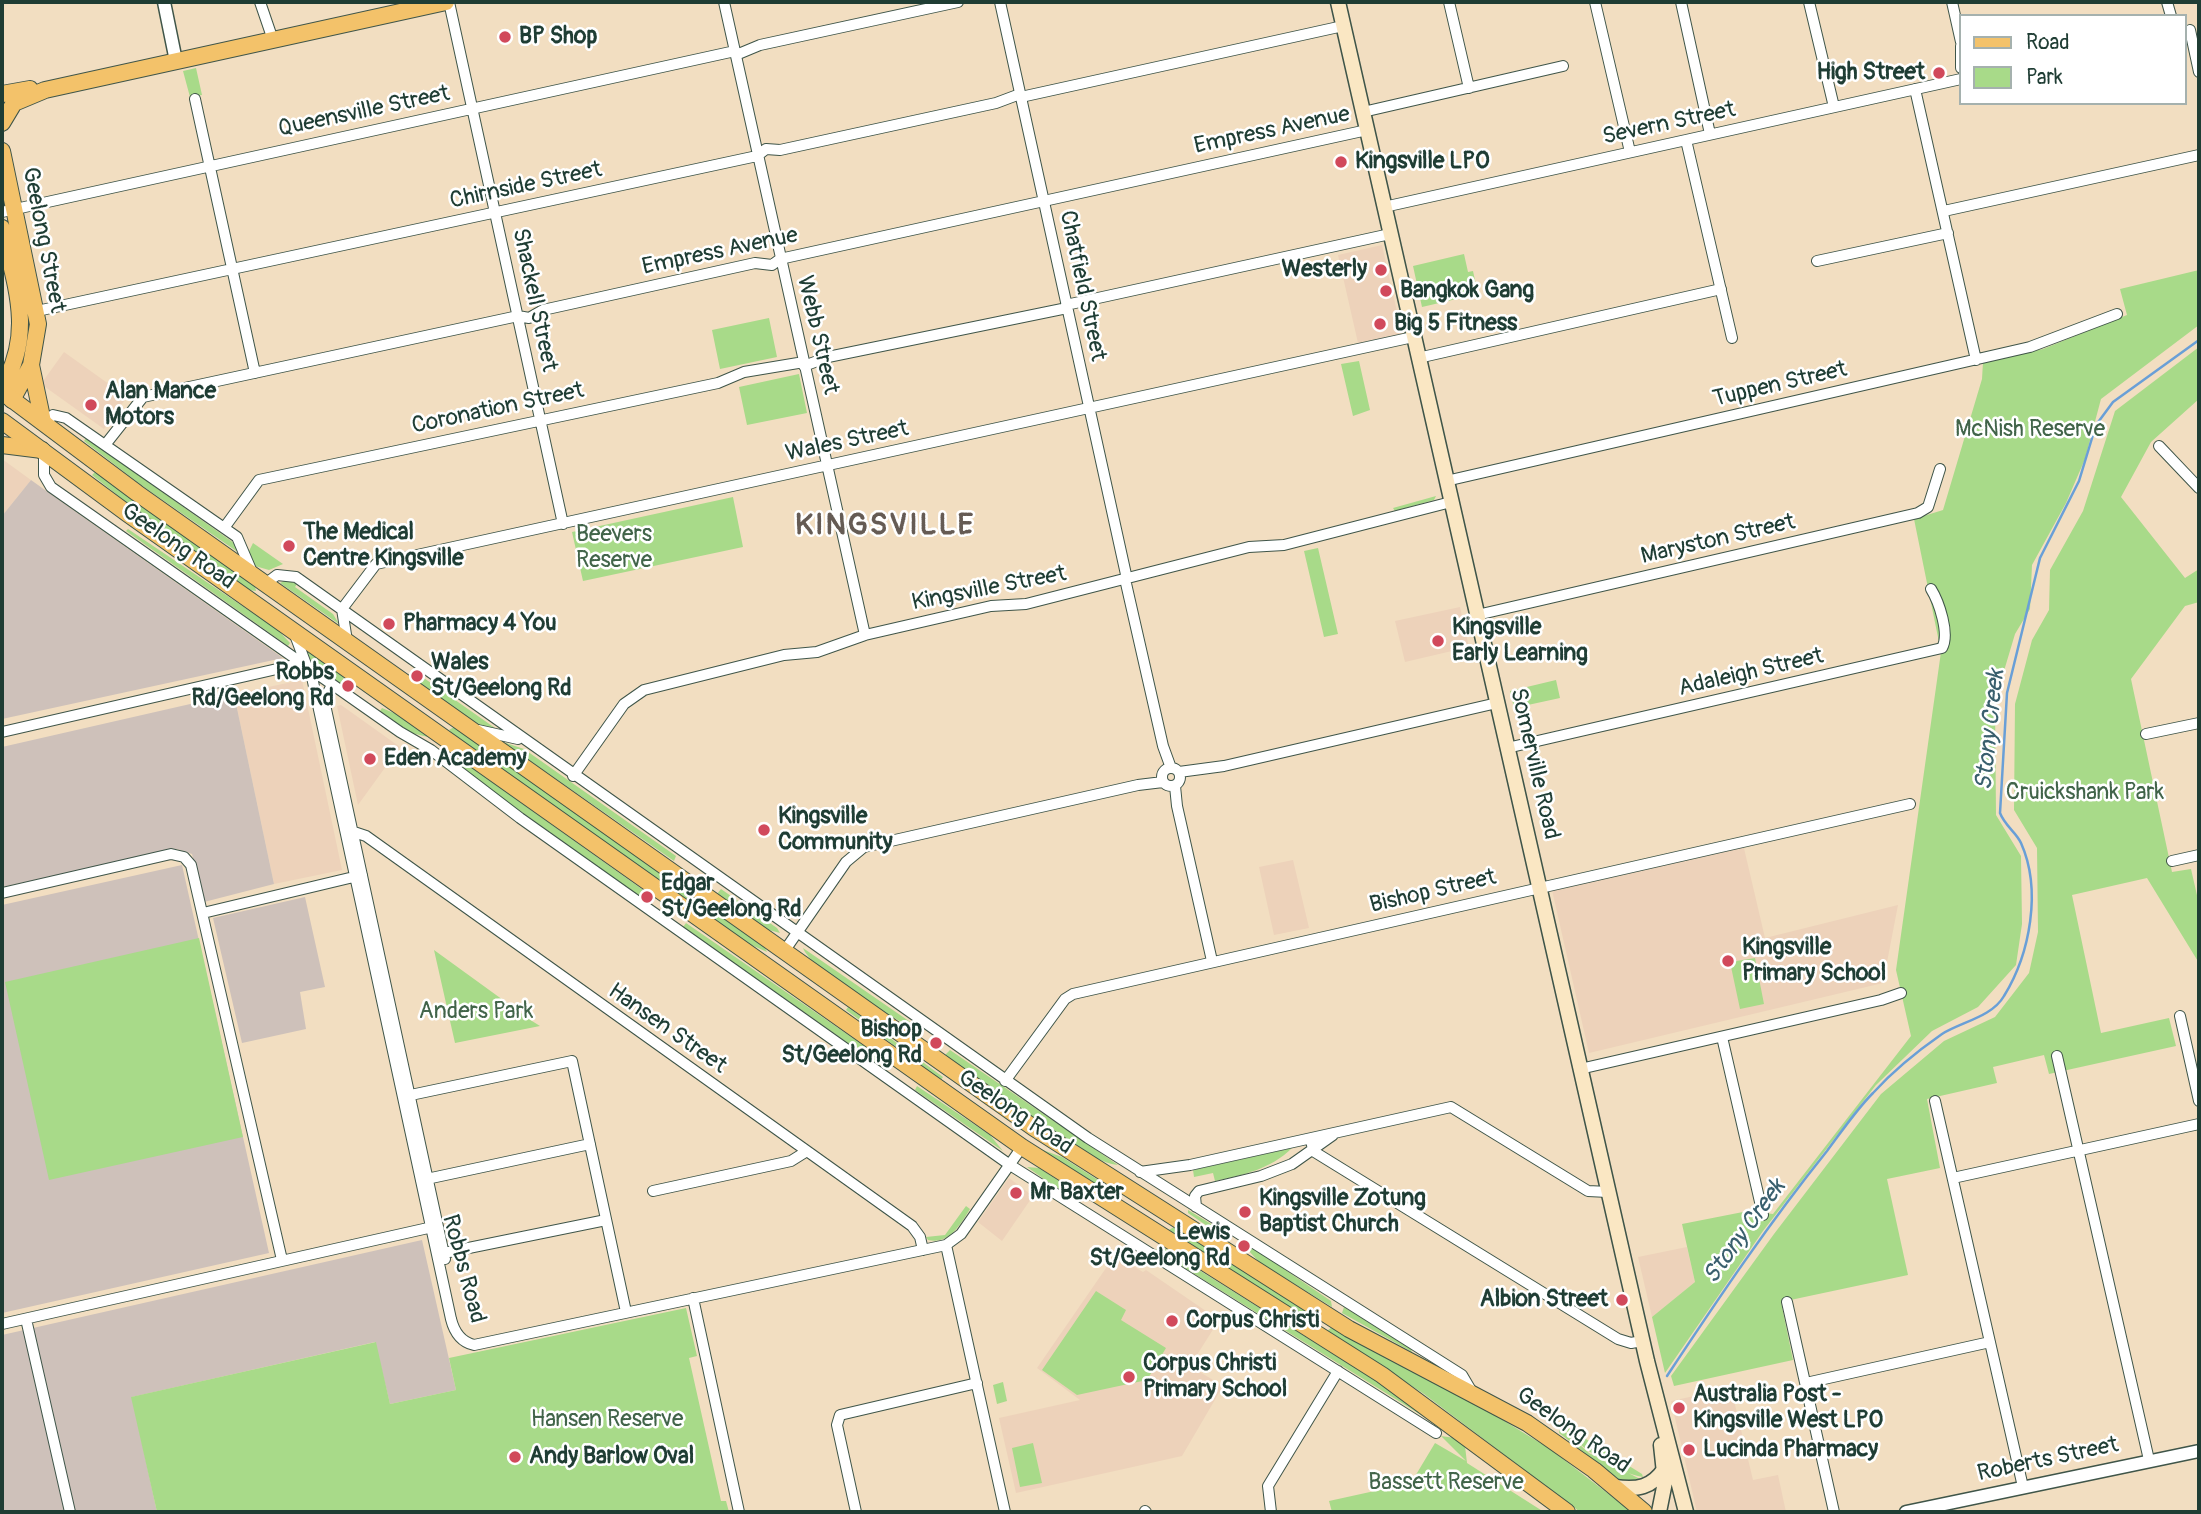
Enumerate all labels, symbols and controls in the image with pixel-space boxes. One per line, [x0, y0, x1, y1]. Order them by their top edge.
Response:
legend [1960, 14, 2187, 105]
place label: BP Shop [519, 23, 597, 51]
marker: BP Shop [497, 29, 513, 45]
text: Road [2026, 29, 2070, 56]
place label: High Street [1816, 59, 1925, 87]
text: Park [2026, 64, 2063, 91]
marker: High Street [1931, 65, 1947, 81]
street label: Queensville Street [276, 80, 452, 144]
street label: Severn Street [1600, 96, 1738, 152]
street label: Empress Avenue [1192, 101, 1352, 161]
place label: Kingsville LPO [1355, 148, 1490, 176]
marker: Kingsville LPO [1333, 154, 1349, 170]
street label: Chirnside Street [447, 156, 605, 216]
street label: Geelong Street [15, 165, 71, 315]
street label: Chatfield Street [1053, 208, 1111, 364]
street label: Empress Avenue [640, 222, 800, 282]
street label: Shackell Street [505, 226, 563, 374]
place label: Westerly [1282, 256, 1367, 284]
marker: Westerly [1373, 262, 1389, 278]
street label: Webb Street [790, 273, 844, 397]
place label: Bangkok Gang [1400, 277, 1534, 305]
marker: Bangkok Gang [1378, 283, 1394, 299]
place label: Big 5 Fitness [1394, 310, 1517, 338]
marker: Big 5 Fitness [1372, 316, 1388, 332]
street label: Tuppen Street [1710, 356, 1850, 414]
street label: Coronation Street [409, 377, 587, 441]
place label: Alan Mance Motors [105, 378, 216, 432]
marker: Alan Mance Motors [83, 397, 99, 413]
street label: Wales Street [783, 416, 911, 468]
park label: McNish Reserve [1955, 416, 2105, 444]
street label: Geelong Road [116, 498, 240, 596]
district label: KINGSVILLE [796, 508, 974, 544]
street label: Maryston Street [1638, 509, 1798, 571]
place label: The Medical Centre Kingsville [303, 519, 464, 573]
park label: Beevers Reserve [576, 521, 652, 575]
marker: The Medical Centre Kingsville [281, 538, 297, 554]
street label: Kingsville Street [909, 561, 1069, 617]
place label: Pharmacy 4 You [403, 610, 557, 638]
place label: Kingsville Early Learning [1452, 614, 1588, 668]
marker: Pharmacy 4 You [381, 616, 397, 632]
marker: Kingsville Early Learning [1430, 633, 1446, 649]
street label: Adaleigh Street [1676, 643, 1826, 703]
place label: Wales St/Geelong Rd [431, 649, 572, 703]
place label: Robbs Rd/Geelong Rd [191, 659, 334, 713]
marker: Wales St/Geelong Rd [409, 668, 425, 684]
water label: Stony Creek [1970, 668, 2012, 792]
marker: Robbs Rd/Geelong Rd [340, 678, 356, 694]
street label: Somerville Road [1503, 686, 1565, 842]
place label: Eden Academy [384, 745, 527, 773]
marker: Eden Academy [362, 751, 378, 767]
park label: Cruickshank Park [2006, 779, 2164, 807]
place label: Kingsville Community [778, 803, 892, 857]
marker: Kingsville Community [756, 822, 772, 838]
street label: Bishop Street [1367, 864, 1499, 920]
place label: Edgar St/Geelong Rd [661, 870, 802, 924]
marker: Edgar St/Geelong Rd [639, 889, 655, 905]
place label: Kingsville Primary School [1742, 934, 1886, 988]
marker: Kingsville Primary School [1720, 953, 1736, 969]
street label: Hansen Street [602, 978, 732, 1080]
park label: Anders Park [419, 998, 533, 1026]
place label: Bishop St/Geelong Rd [781, 1016, 922, 1070]
marker: Bishop St/Geelong Rd [928, 1035, 944, 1051]
street label: Geelong Road [952, 1064, 1078, 1162]
water label: Stony Creek [1698, 1174, 1792, 1290]
place label: Mr Baxter [1030, 1179, 1124, 1207]
marker: Mr Baxter [1008, 1185, 1024, 1201]
place label: Kingsville Zotung Baptist Church [1259, 1185, 1426, 1239]
marker: Kingsville Zotung Baptist Church [1237, 1204, 1253, 1220]
street label: Robbs Road [435, 1212, 491, 1326]
place label: Lewis St/Geelong Rd [1089, 1219, 1230, 1273]
marker: Lewis St/Geelong Rd [1236, 1238, 1252, 1254]
place label: Albion Street [1480, 1286, 1608, 1314]
marker: Albion Street [1614, 1292, 1630, 1308]
place label: Corpus Christi [1186, 1307, 1319, 1335]
marker: Corpus Christi [1164, 1313, 1180, 1329]
place label: Corpus Christi Primary School [1143, 1350, 1287, 1404]
marker: Corpus Christi Primary School [1121, 1369, 1137, 1385]
place label: Australia Post - Kingsville West LPO [1693, 1381, 1883, 1435]
street label: Geelong Road [1511, 1382, 1635, 1480]
marker: Australia Post - Kingsville West LPO [1671, 1400, 1687, 1416]
park label: Hansen Reserve [531, 1406, 683, 1434]
street label: Roberts Street [1975, 1432, 2121, 1488]
place label: Lucinda Pharmacy [1703, 1436, 1878, 1464]
marker: Lucinda Pharmacy [1681, 1442, 1697, 1458]
place label: Andy Barlow Oval [529, 1443, 694, 1471]
marker: Andy Barlow Oval [507, 1449, 523, 1465]
park label: Bassett Reserve [1368, 1469, 1524, 1497]

